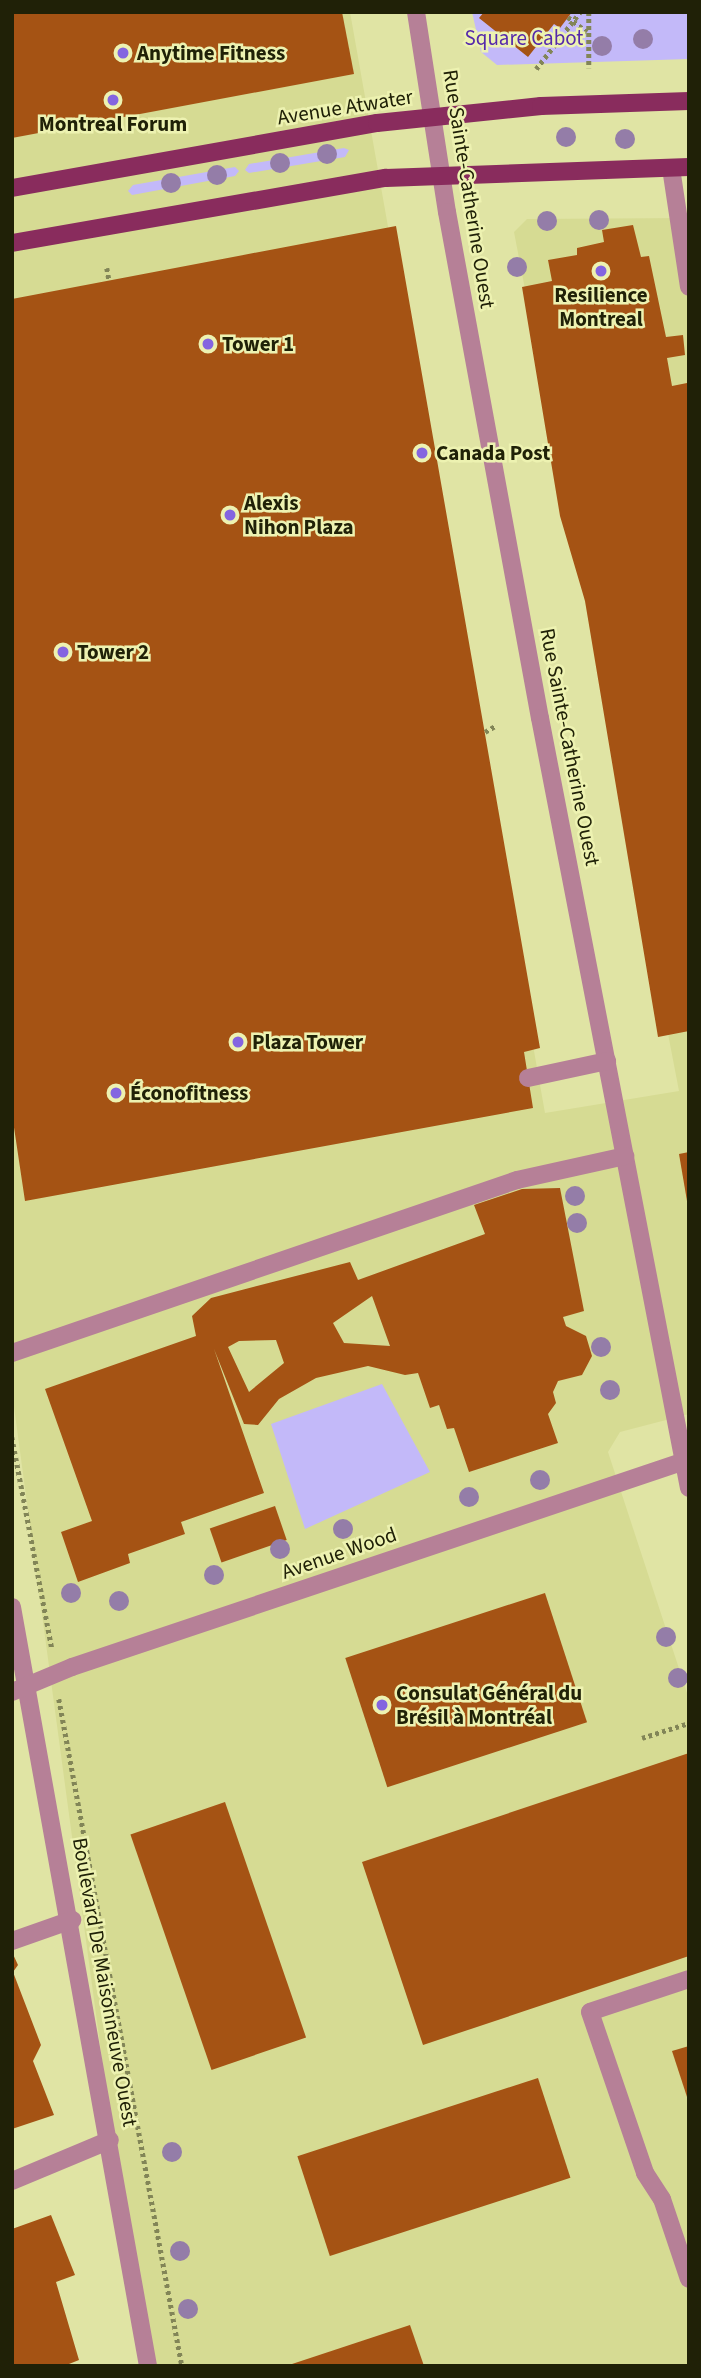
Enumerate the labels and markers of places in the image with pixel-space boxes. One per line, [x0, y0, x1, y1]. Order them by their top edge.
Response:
place label: Anytime Fitness [137, 40, 285, 66]
marker: Anytime Fitness [115, 45, 131, 61]
marker: Montreal Forum [105, 92, 121, 108]
place label: Montreal Forum [39, 111, 187, 137]
marker: Resilience Montreal [593, 263, 609, 279]
place label: Resilience Montreal [554, 282, 648, 332]
place label: Tower 1 [222, 331, 294, 357]
marker: Tower 1 [200, 336, 216, 352]
place label: Canada Post [436, 440, 550, 466]
marker: Canada Post [414, 445, 430, 461]
place label: Alexis Nihon Plaza [244, 490, 354, 540]
marker: Alexis Nihon Plaza [222, 507, 238, 523]
place label: Tower 2 [77, 639, 149, 665]
marker: Tower 2 [55, 644, 71, 660]
place label: Plaza Tower [252, 1029, 363, 1055]
marker: Plaza Tower [230, 1034, 246, 1050]
place label: Éconofitness [130, 1080, 248, 1106]
marker: Éconofitness [108, 1085, 124, 1101]
place label: Consulat Général du Brésil à Montréal [396, 1680, 582, 1730]
marker: Consulat Général du Brésil à Montréal [374, 1697, 390, 1713]

